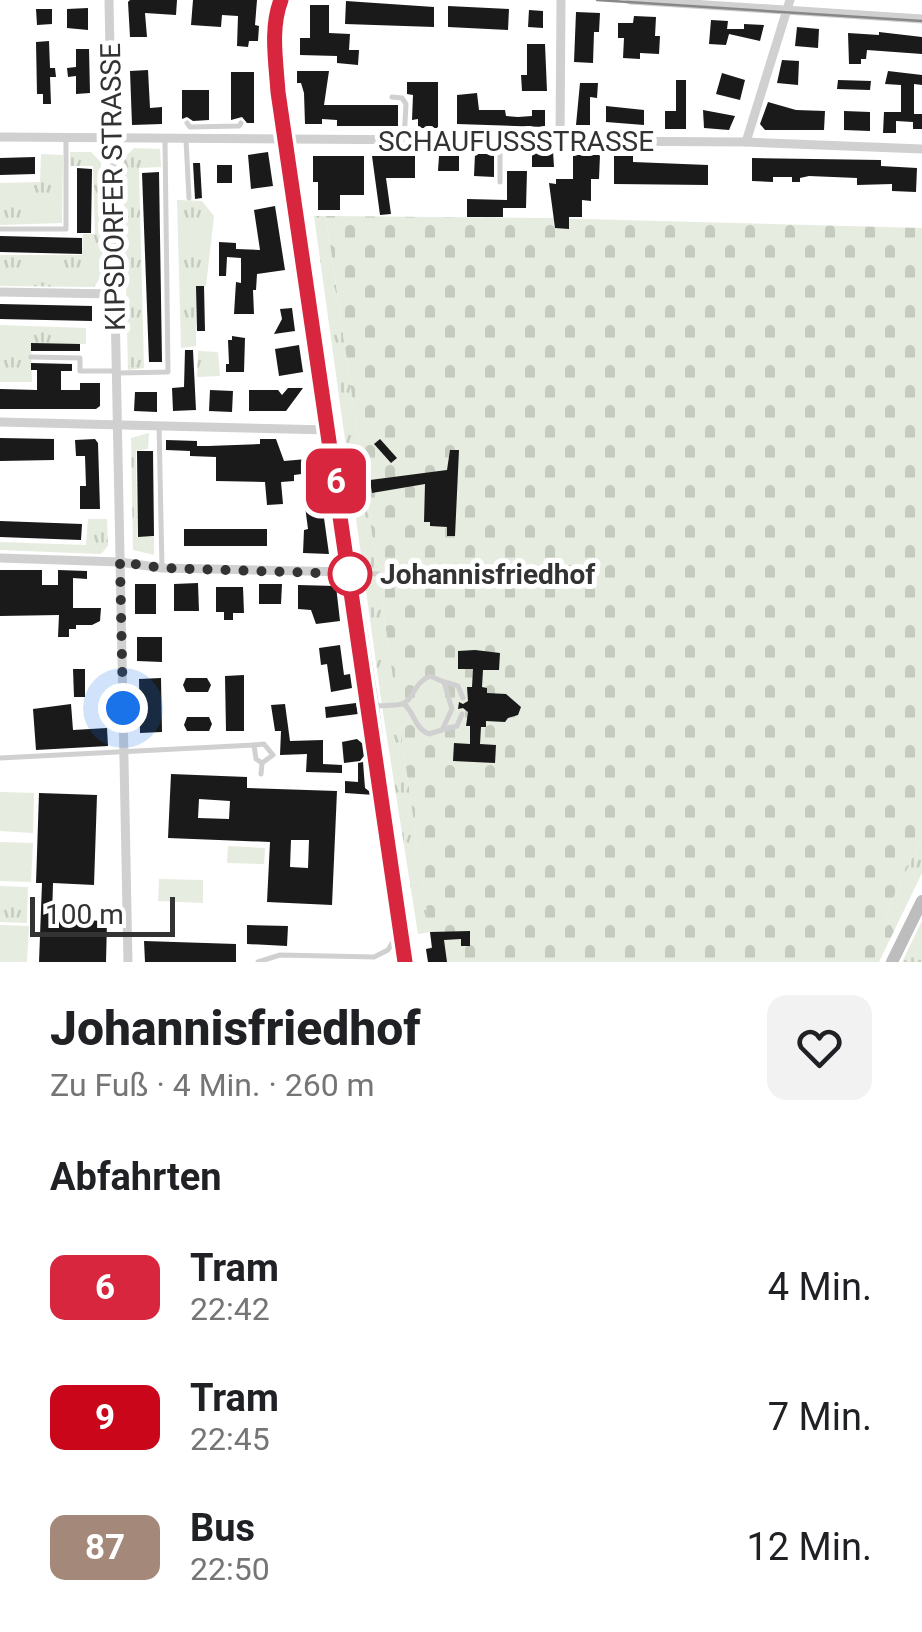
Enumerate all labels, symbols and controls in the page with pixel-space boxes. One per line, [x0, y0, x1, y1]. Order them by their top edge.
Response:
street label: KIPSDORFER STRASSE [94, 43, 132, 331]
street label: SCHAUFUSSSTRASSE [378, 125, 654, 158]
line badge: 6 [304, 448, 368, 514]
text: 6 [326, 461, 346, 502]
marker: Johannisfriedhof [329, 553, 371, 595]
place label: Johannisfriedhof [380, 558, 596, 591]
your location [98, 683, 148, 733]
scale bar [30, 892, 175, 936]
text: 100 m [45, 898, 124, 931]
button: heart [767, 995, 872, 1100]
text: Johannisfriedhof [50, 1000, 421, 1057]
text: Zu Fuß · 4 Min. · 260 m [50, 1066, 375, 1104]
text: Abfahrten [50, 1155, 222, 1199]
text: Tram [190, 1246, 279, 1290]
text: 4 Min. [768, 1265, 872, 1309]
text: 6 [95, 1267, 115, 1308]
text: 22:42 [190, 1290, 270, 1328]
text: Tram [190, 1376, 279, 1420]
text: 7 Min. [768, 1395, 872, 1439]
text: 9 [95, 1397, 115, 1438]
text: 22:45 [190, 1420, 270, 1458]
text: Bus [190, 1506, 255, 1550]
text: 12 Min. [746, 1525, 872, 1569]
text: 87 [85, 1527, 125, 1568]
text: 22:50 [190, 1550, 270, 1588]

